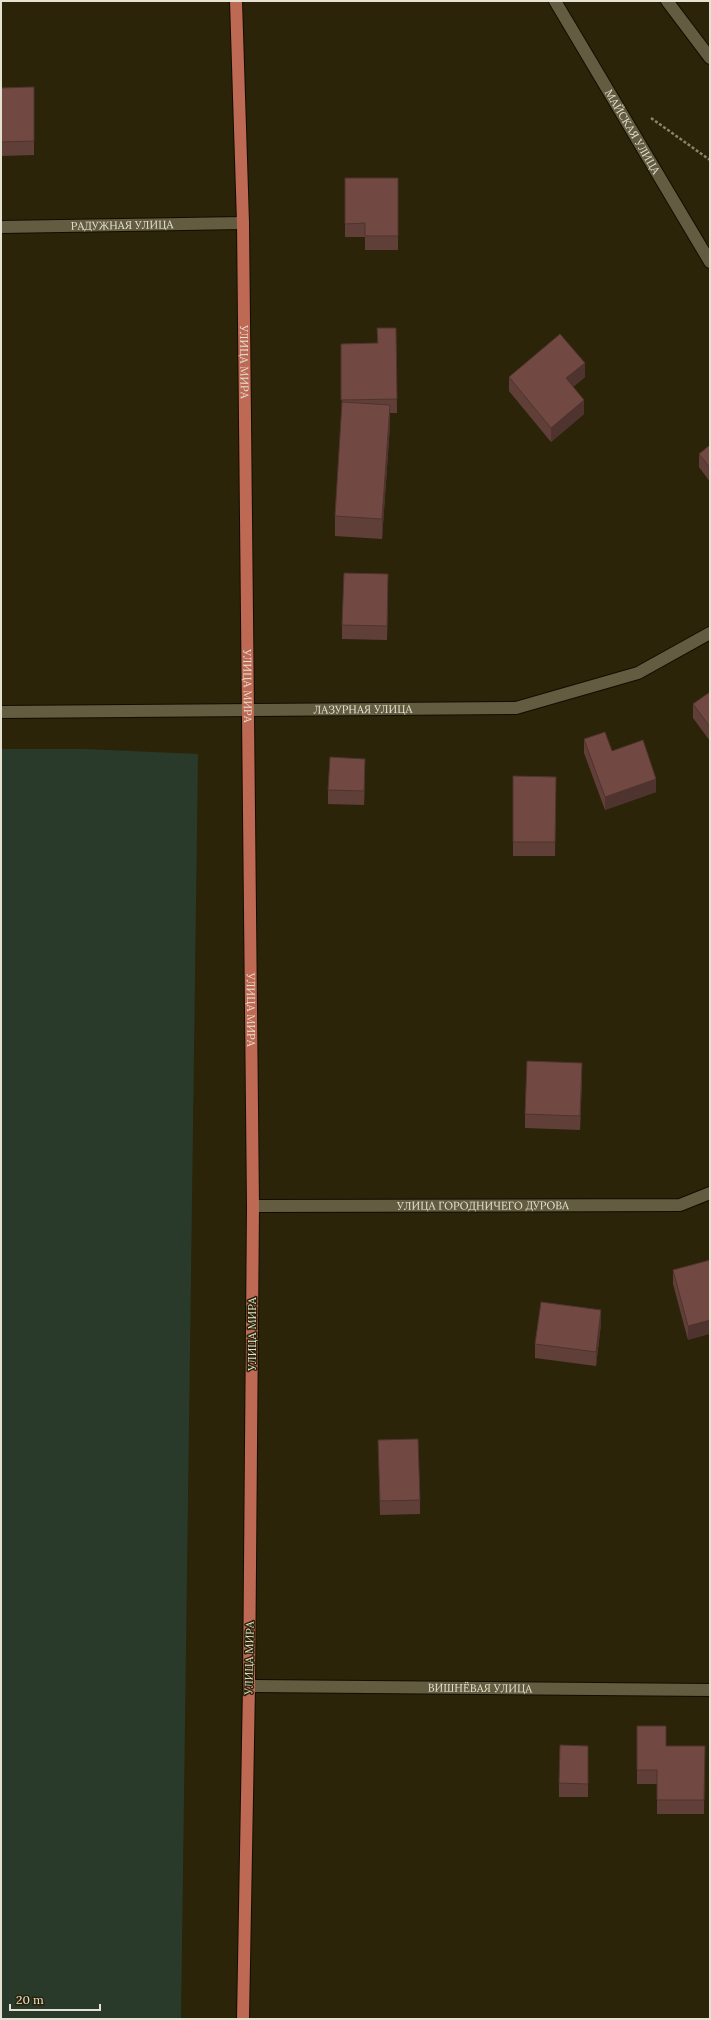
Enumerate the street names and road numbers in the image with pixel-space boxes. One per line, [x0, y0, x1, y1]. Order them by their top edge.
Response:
street label: МАЙСКАЯ УЛИЦА [602, 87, 664, 178]
street label: РАДУЖНАЯ УЛИЦА [71, 217, 174, 233]
street label: УЛИЦА МИРА [237, 324, 252, 400]
street label: УЛИЦА МИРА [240, 648, 255, 724]
street label: ЛАЗУРНАЯ УЛИЦА [314, 702, 414, 717]
street label: УЛИЦА МИРА [244, 972, 258, 1048]
street label: УЛИЦА ГОРОДНИЧЕГО ДУРОВА [396, 1198, 570, 1213]
street label: УЛИЦА МИРА [245, 1296, 259, 1372]
street label: УЛИЦА МИРА [241, 1620, 257, 1696]
street label: ВИШНЁВАЯ УЛИЦА [428, 1681, 533, 1695]

